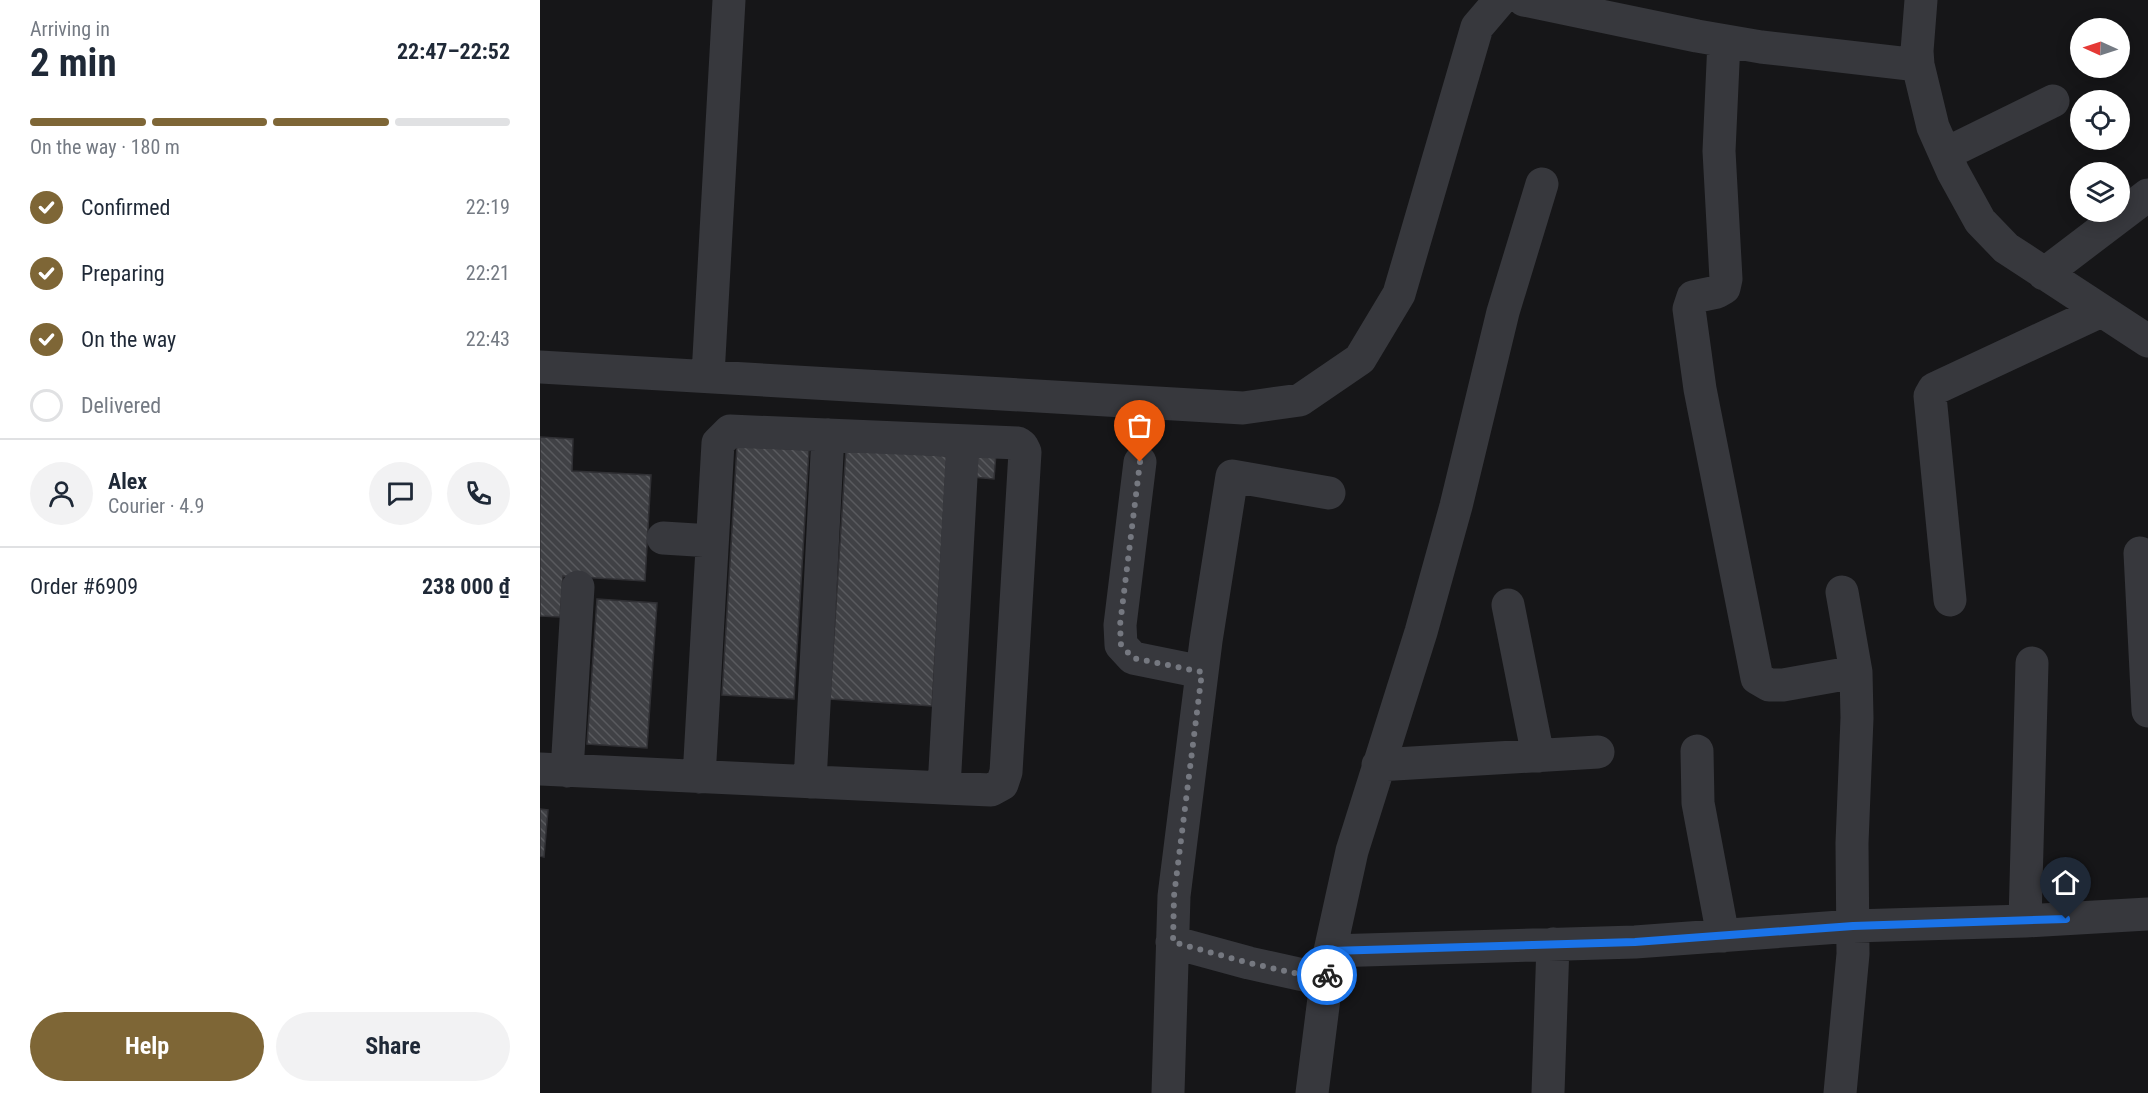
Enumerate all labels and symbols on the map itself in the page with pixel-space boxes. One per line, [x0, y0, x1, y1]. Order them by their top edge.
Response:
north arrow [2070, 18, 2130, 78]
pin [1114, 400, 1165, 462]
pin [2040, 857, 2091, 919]
courier [1297, 945, 1357, 1005]

